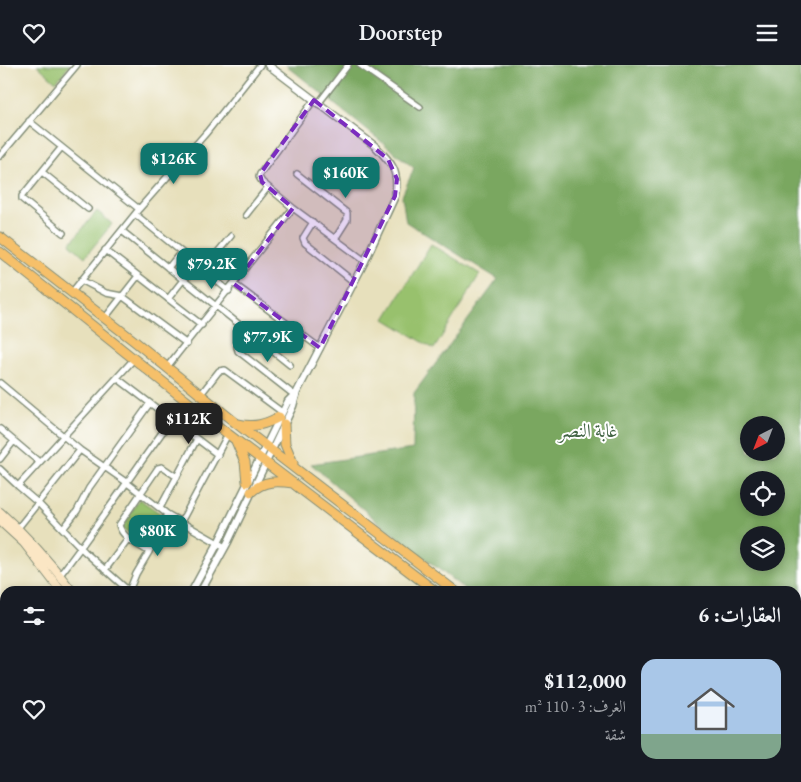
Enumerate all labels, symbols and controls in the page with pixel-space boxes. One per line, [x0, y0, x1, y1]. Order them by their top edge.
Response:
text: Doorstep [359, 18, 442, 47]
icon: heart [20, 19, 48, 47]
icon: menu [753, 19, 781, 47]
pin: $126K [139, 143, 209, 185]
text: $126K [152, 148, 196, 169]
pin: $160K [311, 157, 381, 199]
text: $160K [324, 162, 368, 183]
pin: $79.2K [171, 247, 253, 290]
text: $79.2K [188, 253, 236, 274]
pin: $77.9K [227, 321, 309, 363]
text: $77.9K [244, 326, 292, 347]
pin: $112K [154, 403, 224, 445]
text: $112K [167, 408, 211, 429]
north arrow [740, 416, 785, 461]
map controls [740, 416, 785, 571]
park label: غابة النصر [557, 418, 617, 443]
button: locate [740, 471, 785, 516]
pin: $80K [128, 515, 188, 557]
text: $80K [140, 520, 176, 541]
button: layers [740, 526, 785, 571]
text: العقارات: 6 [698, 601, 781, 628]
icon: filters [20, 602, 48, 630]
text: $112,000 [544, 667, 626, 694]
icon: home [681, 679, 741, 739]
icon: heart [20, 695, 48, 723]
text: الغرف: 3 · 110 m² [525, 696, 626, 717]
text: شقة [605, 724, 626, 745]

